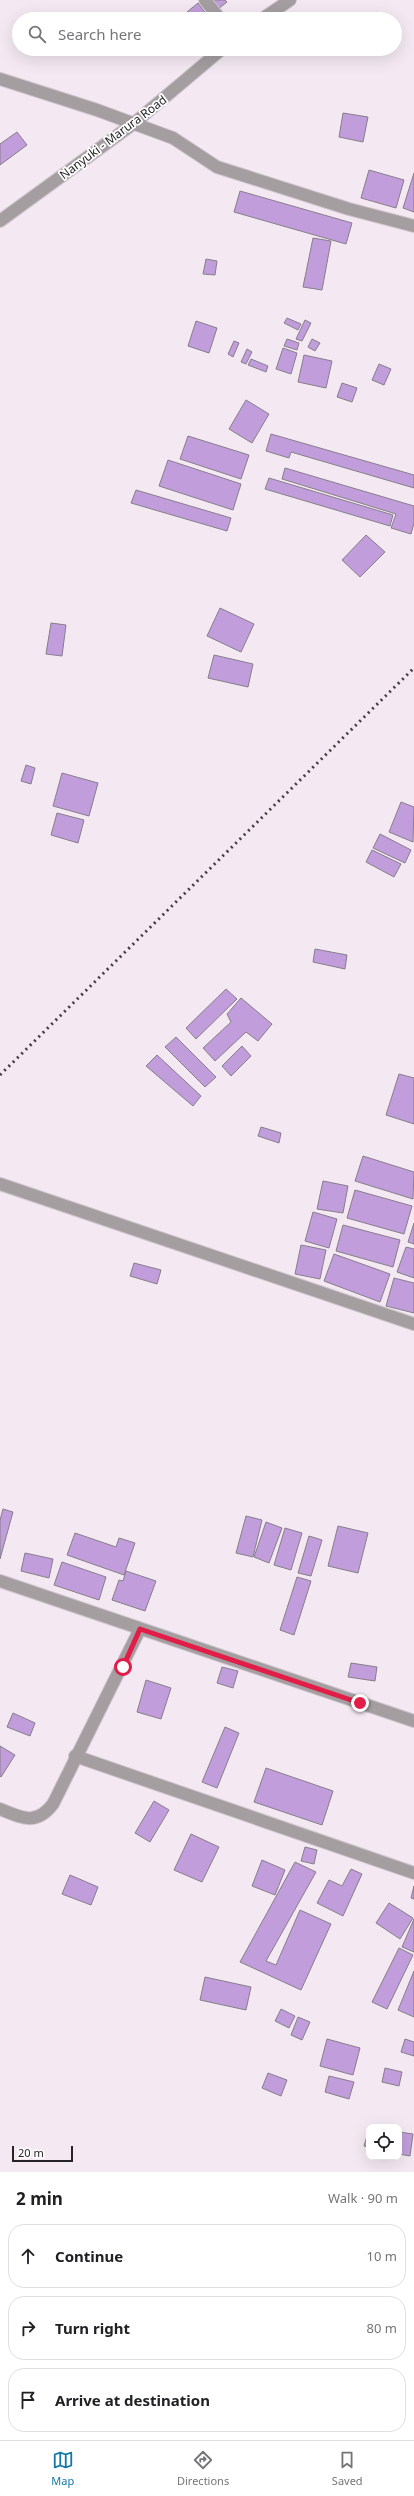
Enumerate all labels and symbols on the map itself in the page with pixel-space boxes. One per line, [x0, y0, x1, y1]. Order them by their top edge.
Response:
street label: Nanyuki - Marura Road [56, 91, 170, 183]
route start [114, 1658, 132, 1676]
route end [351, 1694, 369, 1712]
scale bar [12, 2144, 73, 2163]

